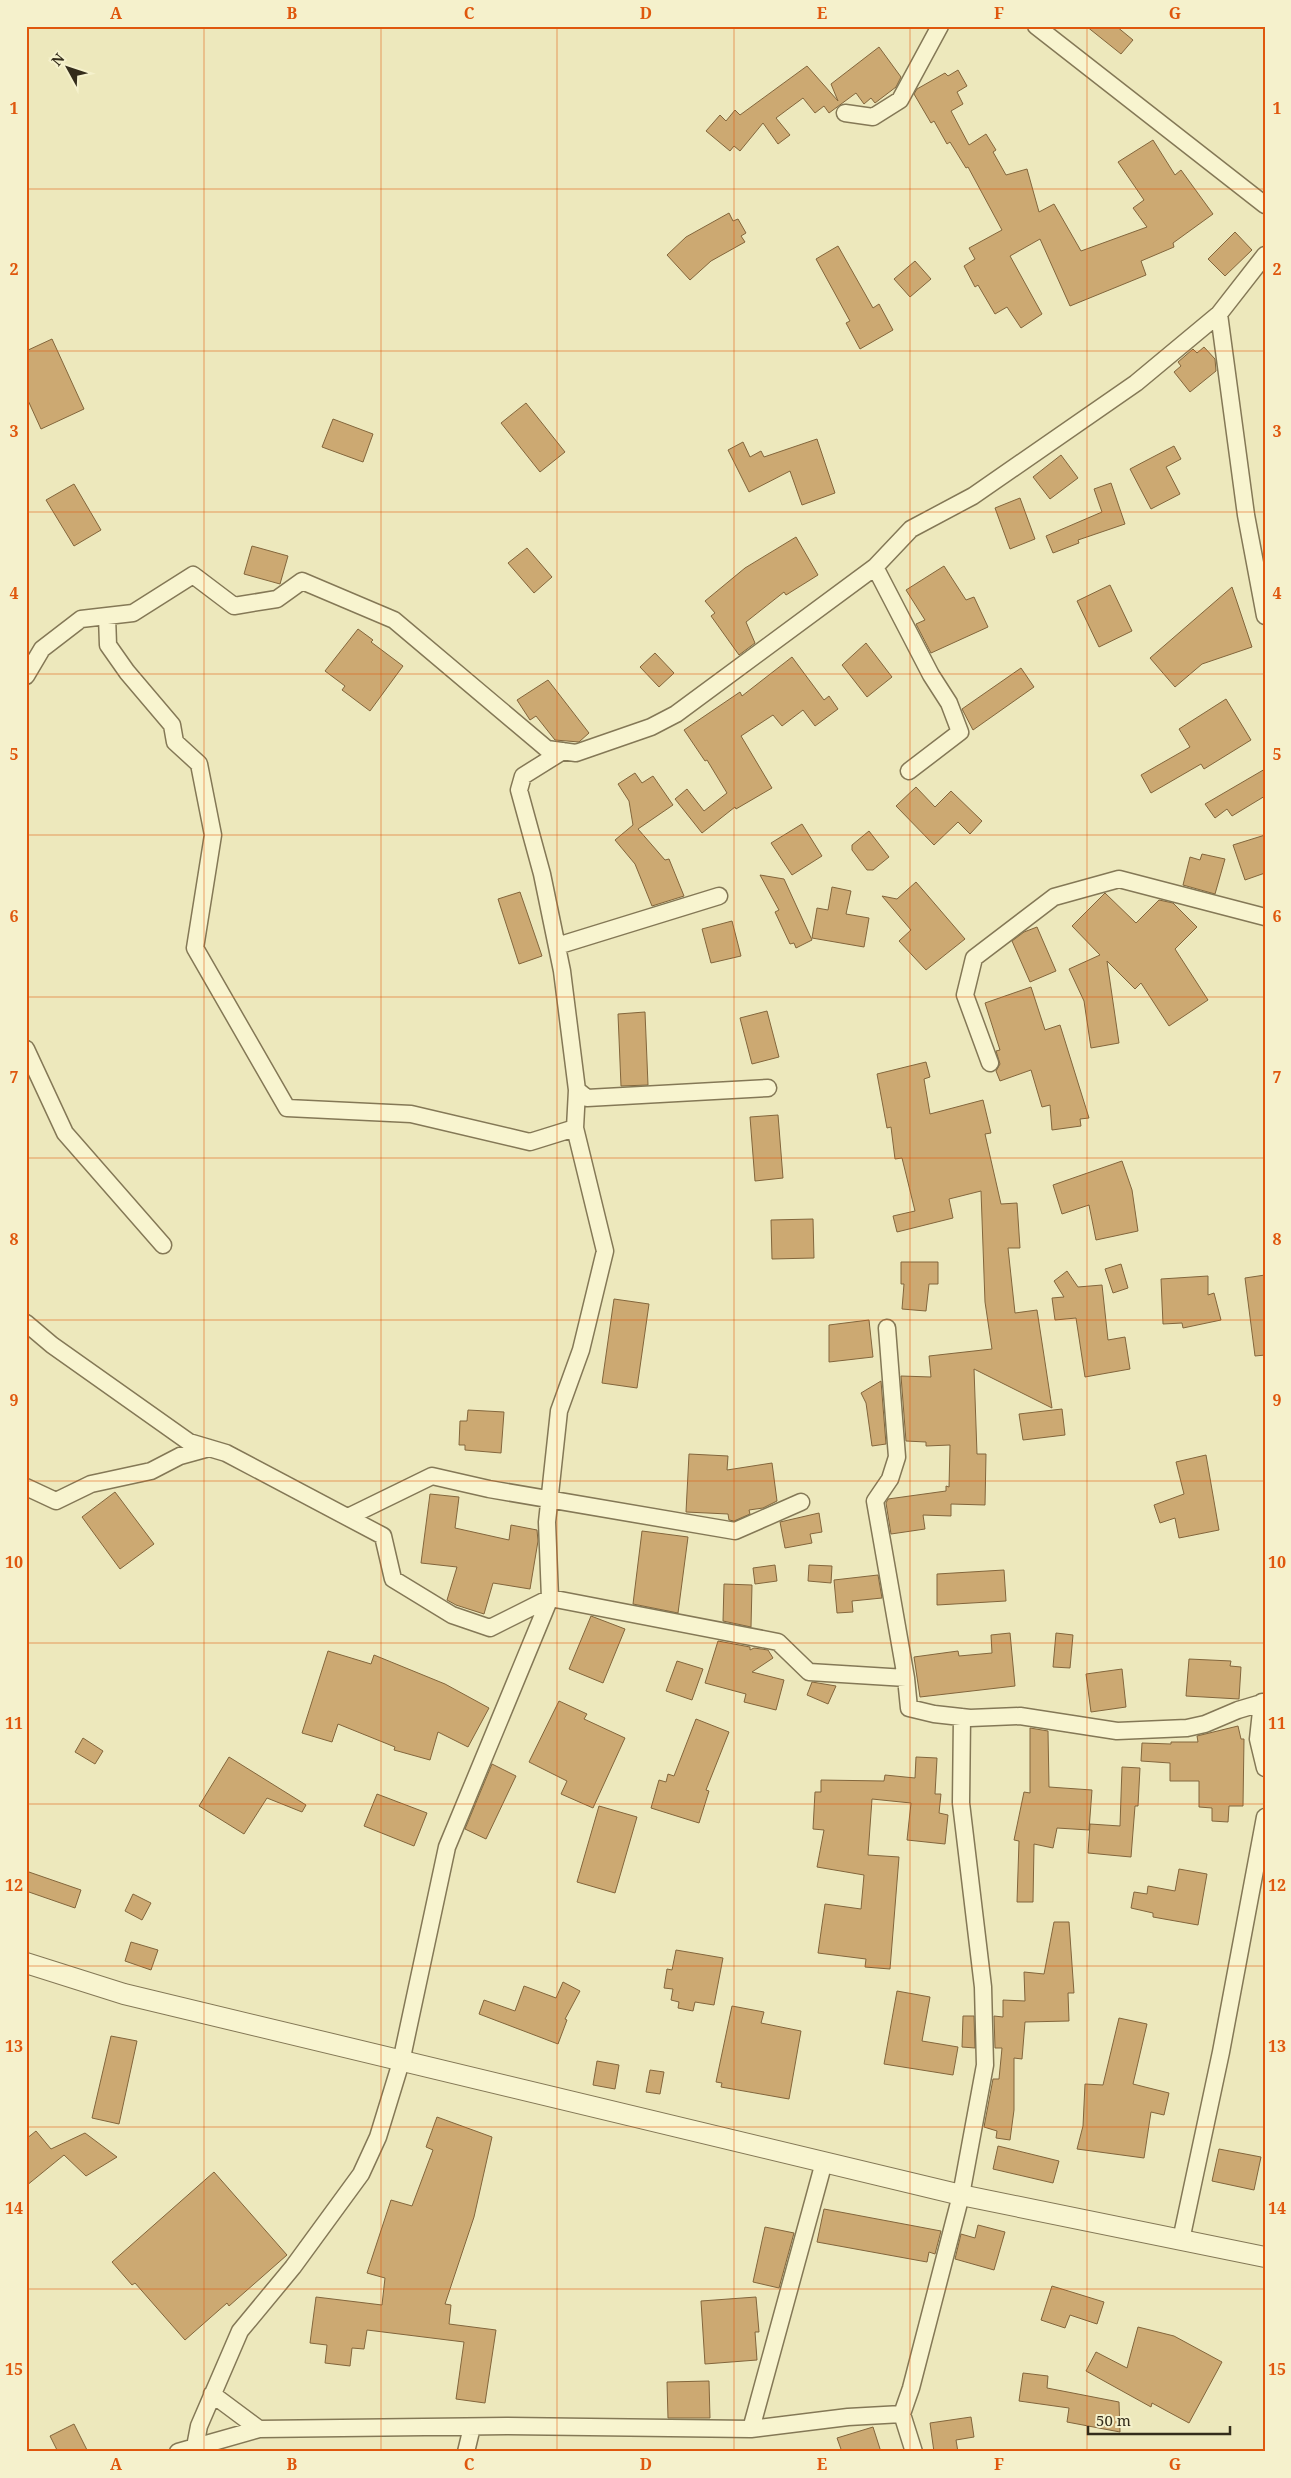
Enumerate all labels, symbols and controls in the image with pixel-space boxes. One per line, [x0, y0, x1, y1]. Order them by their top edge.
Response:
text: A [110, 2, 123, 24]
text: B [287, 2, 298, 24]
text: C [464, 2, 475, 24]
text: D [640, 2, 652, 24]
text: E [817, 2, 827, 24]
text: F [994, 2, 1004, 24]
text: G [1169, 2, 1181, 24]
north arrow [42, 42, 92, 92]
text: N [47, 49, 68, 70]
text: 1 [9, 97, 19, 119]
text: 1 [1272, 97, 1282, 119]
text: 2 [9, 258, 19, 280]
text: 2 [1272, 258, 1282, 280]
text: 3 [9, 420, 19, 442]
text: 3 [1272, 420, 1282, 442]
text: 4 [9, 582, 19, 604]
text: 4 [1272, 582, 1282, 604]
text: 5 [9, 743, 19, 765]
text: 5 [1272, 743, 1282, 765]
text: 6 [9, 905, 19, 927]
text: 6 [1272, 905, 1282, 927]
text: 7 [9, 1066, 19, 1088]
text: 7 [1272, 1066, 1282, 1088]
text: 8 [9, 1228, 19, 1250]
text: 8 [1272, 1228, 1282, 1250]
text: 9 [9, 1389, 19, 1411]
text: 9 [1272, 1389, 1282, 1411]
text: 10 [5, 1551, 23, 1573]
text: 10 [1268, 1551, 1286, 1573]
text: 11 [5, 1712, 23, 1734]
text: 11 [1268, 1712, 1286, 1734]
text: 12 [5, 1874, 23, 1896]
text: 12 [1268, 1874, 1286, 1896]
text: 13 [5, 2035, 23, 2057]
text: 13 [1268, 2035, 1286, 2057]
text: 14 [5, 2197, 23, 2219]
text: 14 [1268, 2197, 1286, 2219]
text: 15 [5, 2358, 23, 2380]
text: 15 [1268, 2358, 1286, 2380]
scale bar [1088, 2403, 1231, 2435]
text: 50 m [1096, 2410, 1131, 2430]
text: A [110, 2453, 123, 2475]
text: B [287, 2453, 298, 2475]
text: C [464, 2453, 475, 2475]
text: D [640, 2453, 652, 2475]
text: E [817, 2453, 827, 2475]
text: F [994, 2453, 1004, 2475]
text: G [1169, 2453, 1181, 2475]

